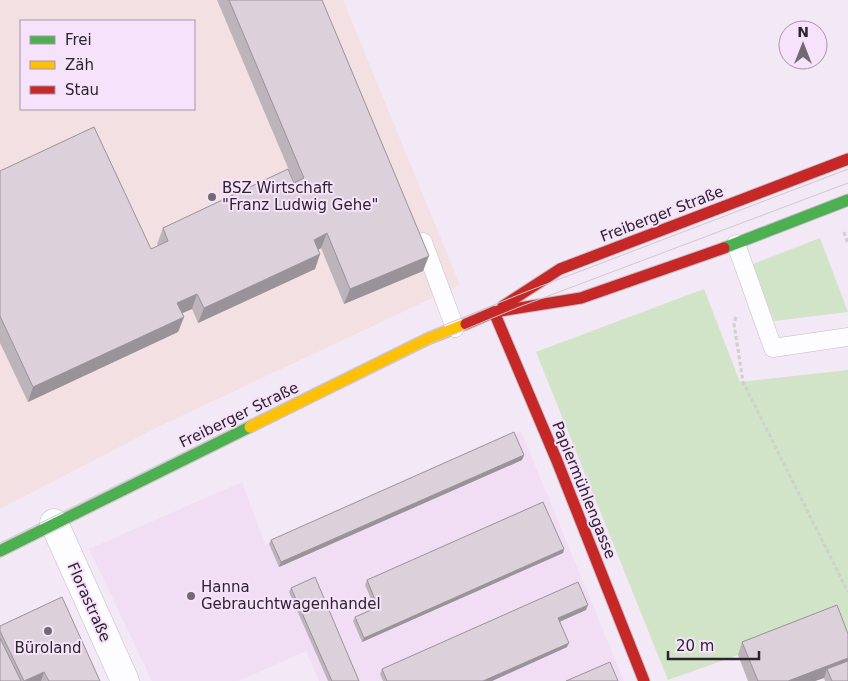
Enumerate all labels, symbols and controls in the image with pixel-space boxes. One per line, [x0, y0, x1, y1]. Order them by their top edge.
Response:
legend [20, 20, 195, 110]
north arrow [778, 20, 828, 70]
text: N [797, 24, 809, 40]
text: Frei [65, 31, 92, 49]
text: Zäh [65, 56, 94, 74]
text: Stau [65, 81, 99, 99]
place label: BSZ Wirtschaft "Franz Ludwig Gehe" [222, 179, 378, 214]
street label: Freiberger Straße [598, 182, 726, 246]
marker: BSZ Wirtschaft "Franz Ludwig Gehe" [206, 191, 218, 203]
street label: Freiberger Straße [176, 378, 302, 452]
street label: Papiermühlengasse [548, 419, 620, 561]
street label: Florastraße [63, 559, 115, 645]
place label: Hanna Gebrauchtwagenhandel [201, 578, 381, 613]
marker: Hanna Gebrauchtwagenhandel [185, 590, 197, 602]
marker: Büroland [42, 625, 54, 637]
scale bar [668, 628, 759, 660]
text: 20 m [676, 637, 714, 655]
place label: Büroland [14, 639, 82, 657]

